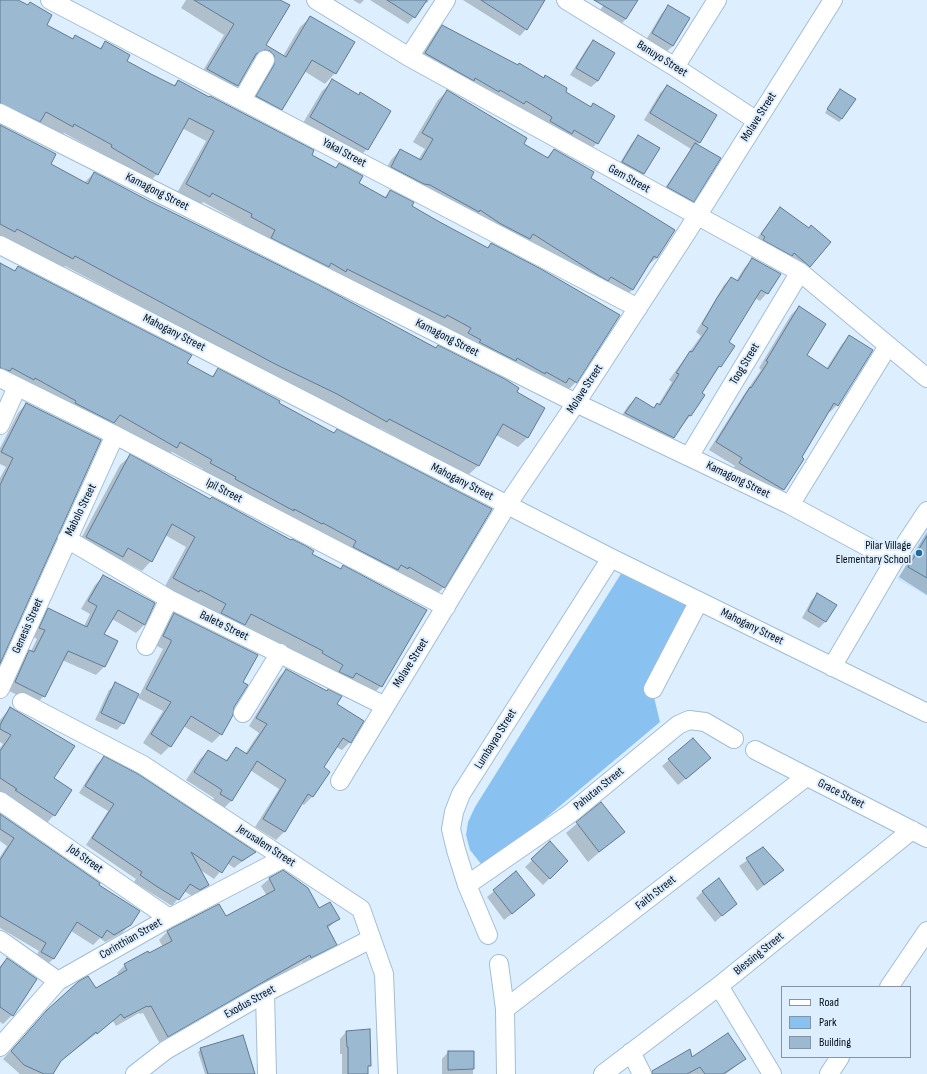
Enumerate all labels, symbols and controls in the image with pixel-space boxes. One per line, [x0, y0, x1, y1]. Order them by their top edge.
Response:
street label: Banuyo Street [634, 38, 690, 80]
street label: Molave Street [738, 90, 780, 144]
street label: Yakal Street [320, 135, 368, 171]
street label: Gem Street [605, 162, 653, 196]
street label: Kamagong Street [123, 170, 191, 214]
street label: Mahogany Street [140, 311, 208, 355]
street label: Kamagong Street [413, 316, 481, 360]
street label: Toog Street [727, 341, 763, 387]
street label: Molave Street [564, 362, 606, 416]
street label: Kamagong Street [704, 458, 772, 502]
street label: Mahogany Street [428, 460, 496, 504]
street label: Ipil Street [203, 476, 245, 506]
street label: Mabolo Street [62, 482, 100, 538]
place label: Pilar Village Elementary School [836, 539, 911, 567]
marker: Pilar Village Elementary School [914, 548, 924, 558]
street label: Genesis Street [9, 596, 47, 656]
street label: Mahogany Street [718, 606, 786, 648]
street label: Balete Street [197, 608, 251, 644]
street label: Molave Street [390, 636, 432, 690]
street label: Lumbayao Street [472, 706, 520, 772]
street label: Pahutan Street [571, 764, 627, 814]
street label: Grace Street [815, 776, 867, 812]
street label: Jerusalem Street [234, 822, 298, 870]
street label: Job Street [65, 842, 105, 876]
street label: Faith Street [633, 873, 679, 913]
street label: Corinthian Street [97, 915, 165, 963]
street label: Blessing Street [731, 929, 787, 979]
street label: Exodus Street [222, 982, 278, 1022]
legend [781, 986, 911, 1058]
text: Road [819, 995, 839, 1010]
text: Park [819, 1015, 837, 1030]
text: Building [819, 1035, 851, 1050]

